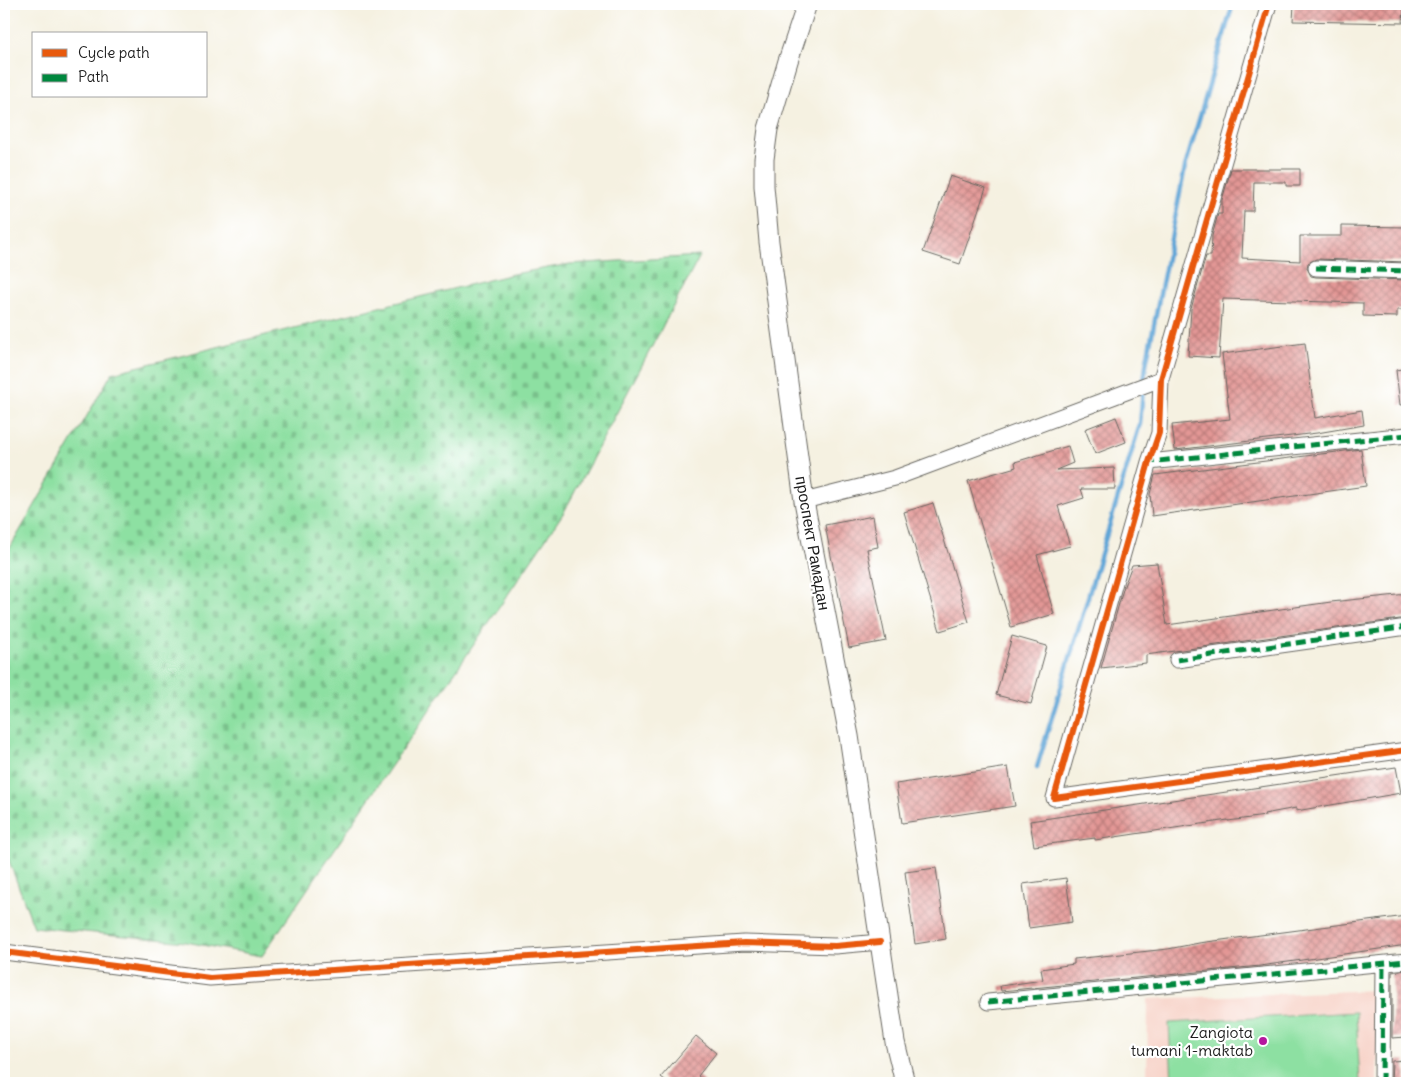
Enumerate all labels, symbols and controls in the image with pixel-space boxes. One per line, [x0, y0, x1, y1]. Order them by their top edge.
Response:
legend [32, 32, 208, 98]
text: Cycle path [78, 43, 150, 62]
text: Path [78, 67, 109, 86]
street label: проспект Рамадан [791, 474, 835, 612]
place label: Zangiota tumani 1-maktab [1131, 1022, 1253, 1060]
marker: Zangiota tumani 1-maktab [1257, 1035, 1269, 1047]

